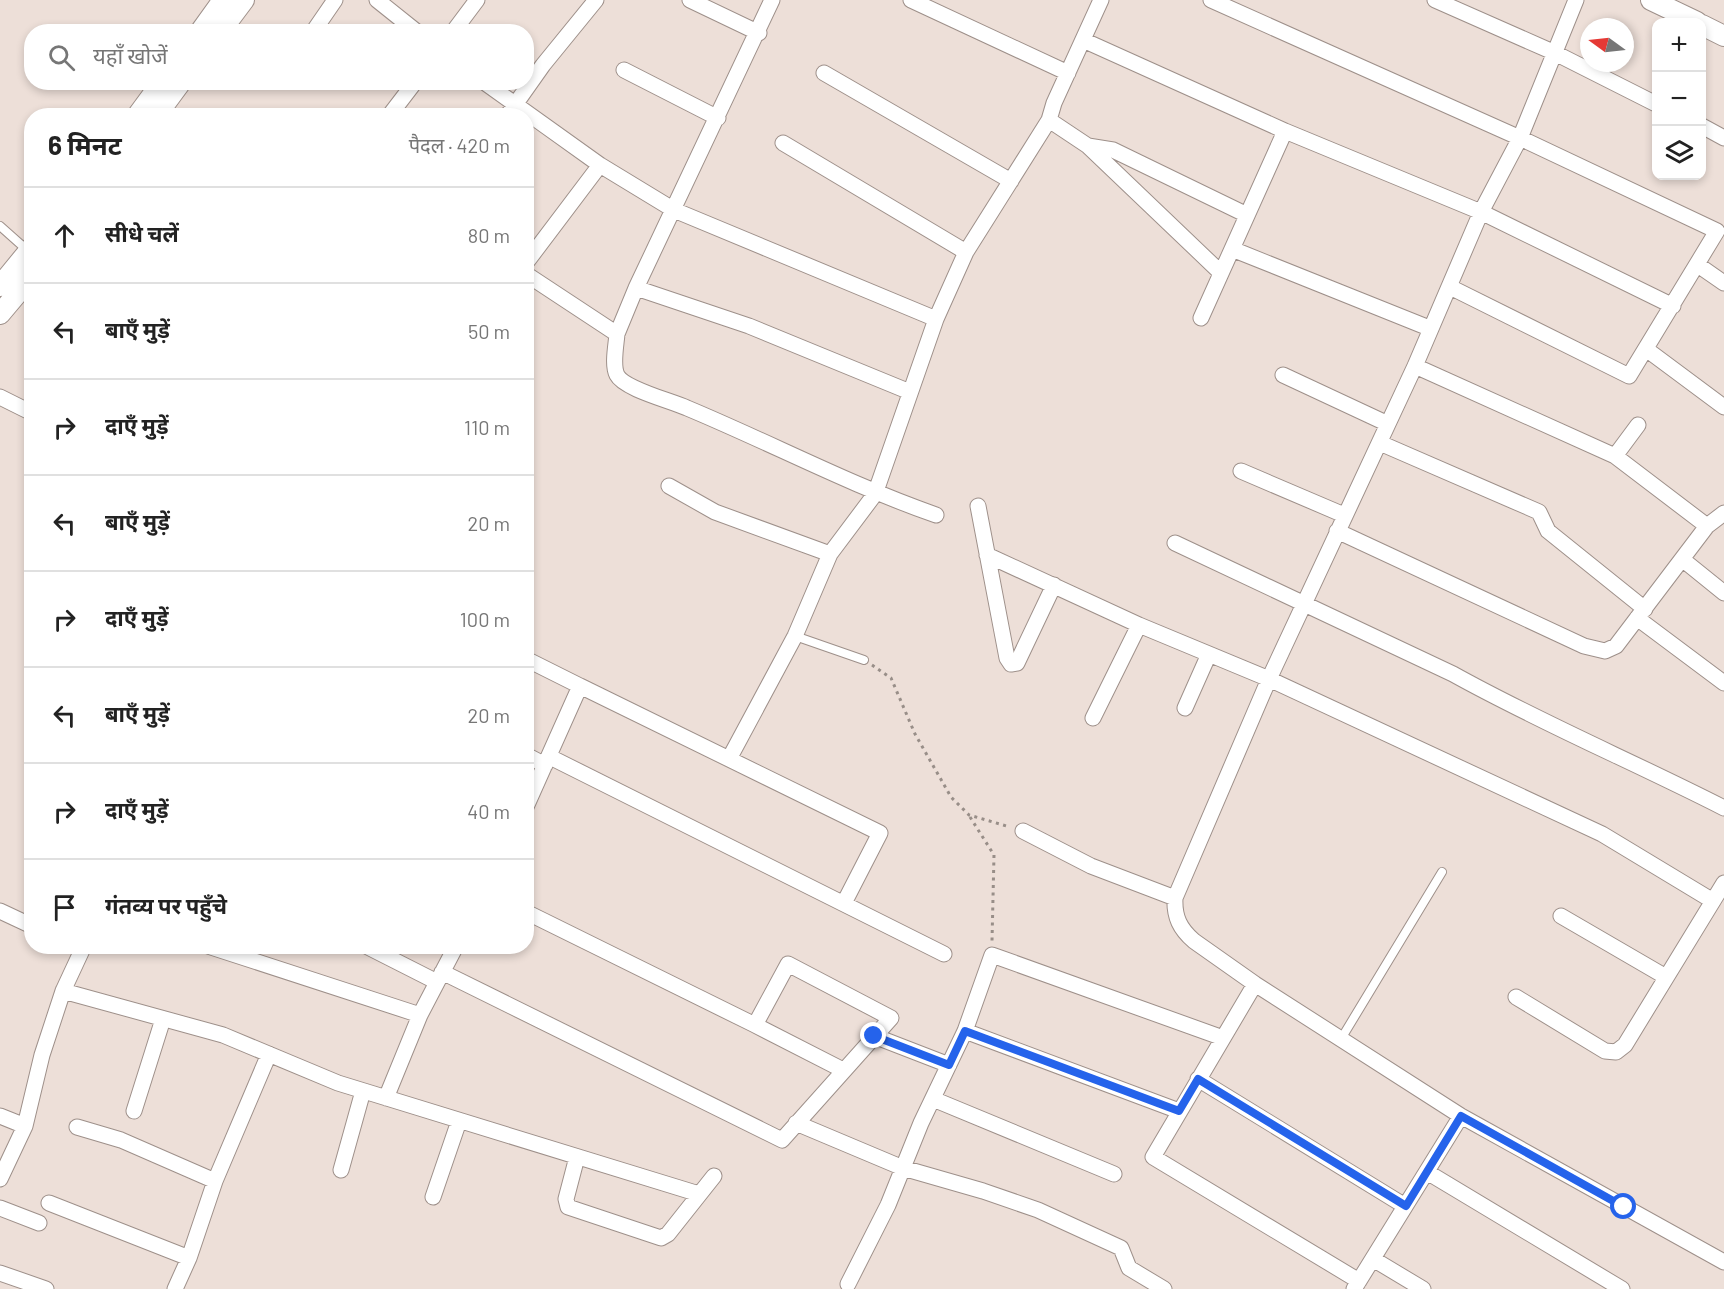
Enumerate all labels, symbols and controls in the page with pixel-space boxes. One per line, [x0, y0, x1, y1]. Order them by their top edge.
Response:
north arrow [1580, 18, 1634, 72]
map controls [1652, 18, 1706, 180]
button: + [1652, 18, 1706, 72]
search box [24, 24, 534, 90]
icon: search [45, 41, 78, 74]
text: यहाँ खोजें [93, 42, 168, 68]
button: − [1652, 72, 1706, 126]
button: layers [1652, 126, 1706, 180]
text: 6 मिनट [48, 129, 122, 160]
text: पैदल · 420 m [409, 133, 510, 157]
icon: ahead [48, 219, 81, 252]
text: सीधे चलें [105, 220, 179, 246]
text: 80 m [468, 223, 510, 247]
icon: left [48, 315, 81, 348]
text: बाएँ मुड़ें [105, 316, 170, 342]
text: 50 m [468, 319, 510, 343]
icon: right [48, 411, 81, 444]
text: दाएँ मुड़ें [105, 412, 168, 438]
text: 110 m [464, 415, 510, 439]
icon: left [48, 507, 81, 540]
text: बाएँ मुड़ें [105, 508, 170, 534]
text: 20 m [467, 511, 510, 535]
icon: right [48, 603, 81, 636]
text: दाएँ मुड़ें [105, 604, 168, 630]
text: 100 m [460, 607, 510, 631]
icon: left [48, 699, 81, 732]
text: बाएँ मुड़ें [105, 700, 170, 726]
text: 20 m [467, 703, 510, 727]
icon: right [48, 795, 81, 828]
text: दाएँ मुड़ें [105, 796, 168, 822]
text: 40 m [467, 799, 510, 823]
icon: arrive [48, 891, 81, 924]
text: गंतव्य पर पहुँचे [105, 892, 227, 918]
route end [860, 1022, 886, 1048]
route start [1610, 1193, 1636, 1219]

